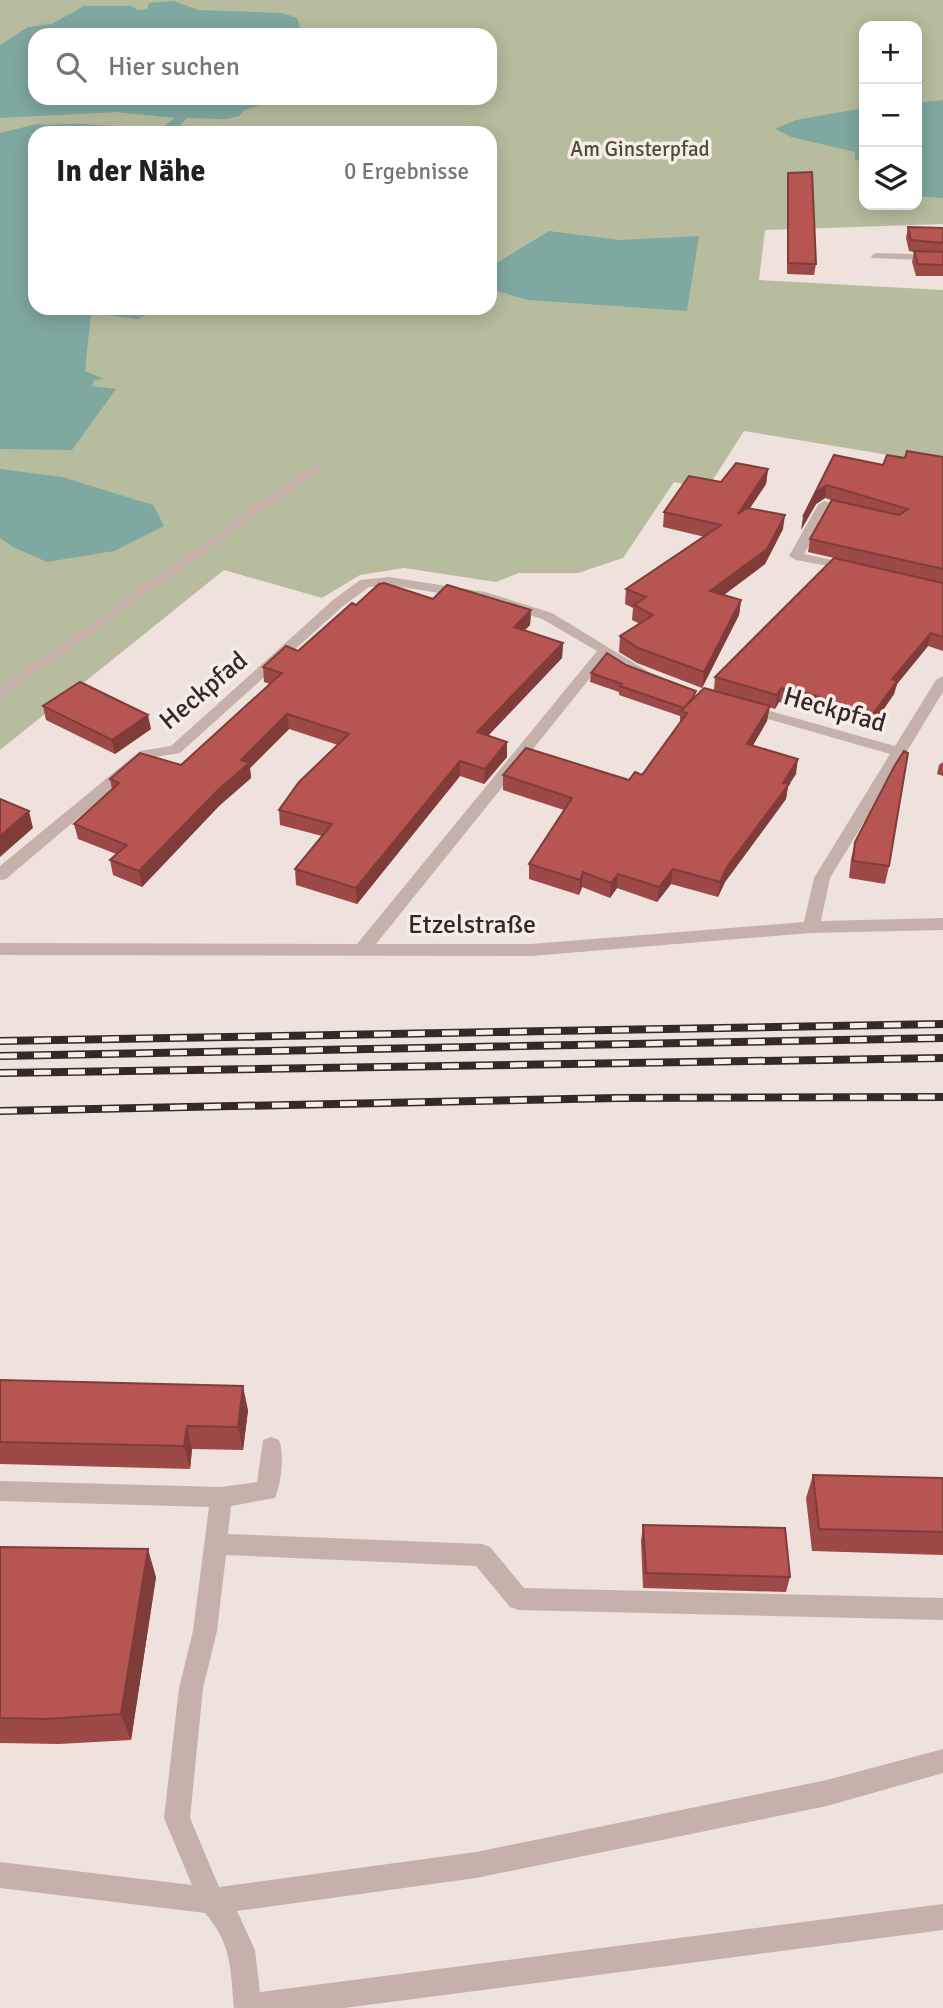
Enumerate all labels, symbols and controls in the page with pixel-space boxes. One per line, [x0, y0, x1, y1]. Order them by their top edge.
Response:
map controls [859, 21, 922, 210]
button: + [859, 21, 922, 84]
search box [28, 28, 497, 105]
icon: search [52, 48, 90, 86]
text: Hier suchen [108, 51, 240, 83]
button: − [859, 84, 922, 147]
park label: Am Ginsterpfad [570, 136, 710, 162]
button: layers [859, 147, 922, 210]
text: In der Nähe [56, 153, 205, 190]
text: 0 Ergebnisse [344, 157, 469, 186]
street label: Heckpfad [153, 645, 254, 737]
street label: Heckpfad [780, 680, 890, 740]
street label: Etzelstraße [408, 909, 536, 941]

